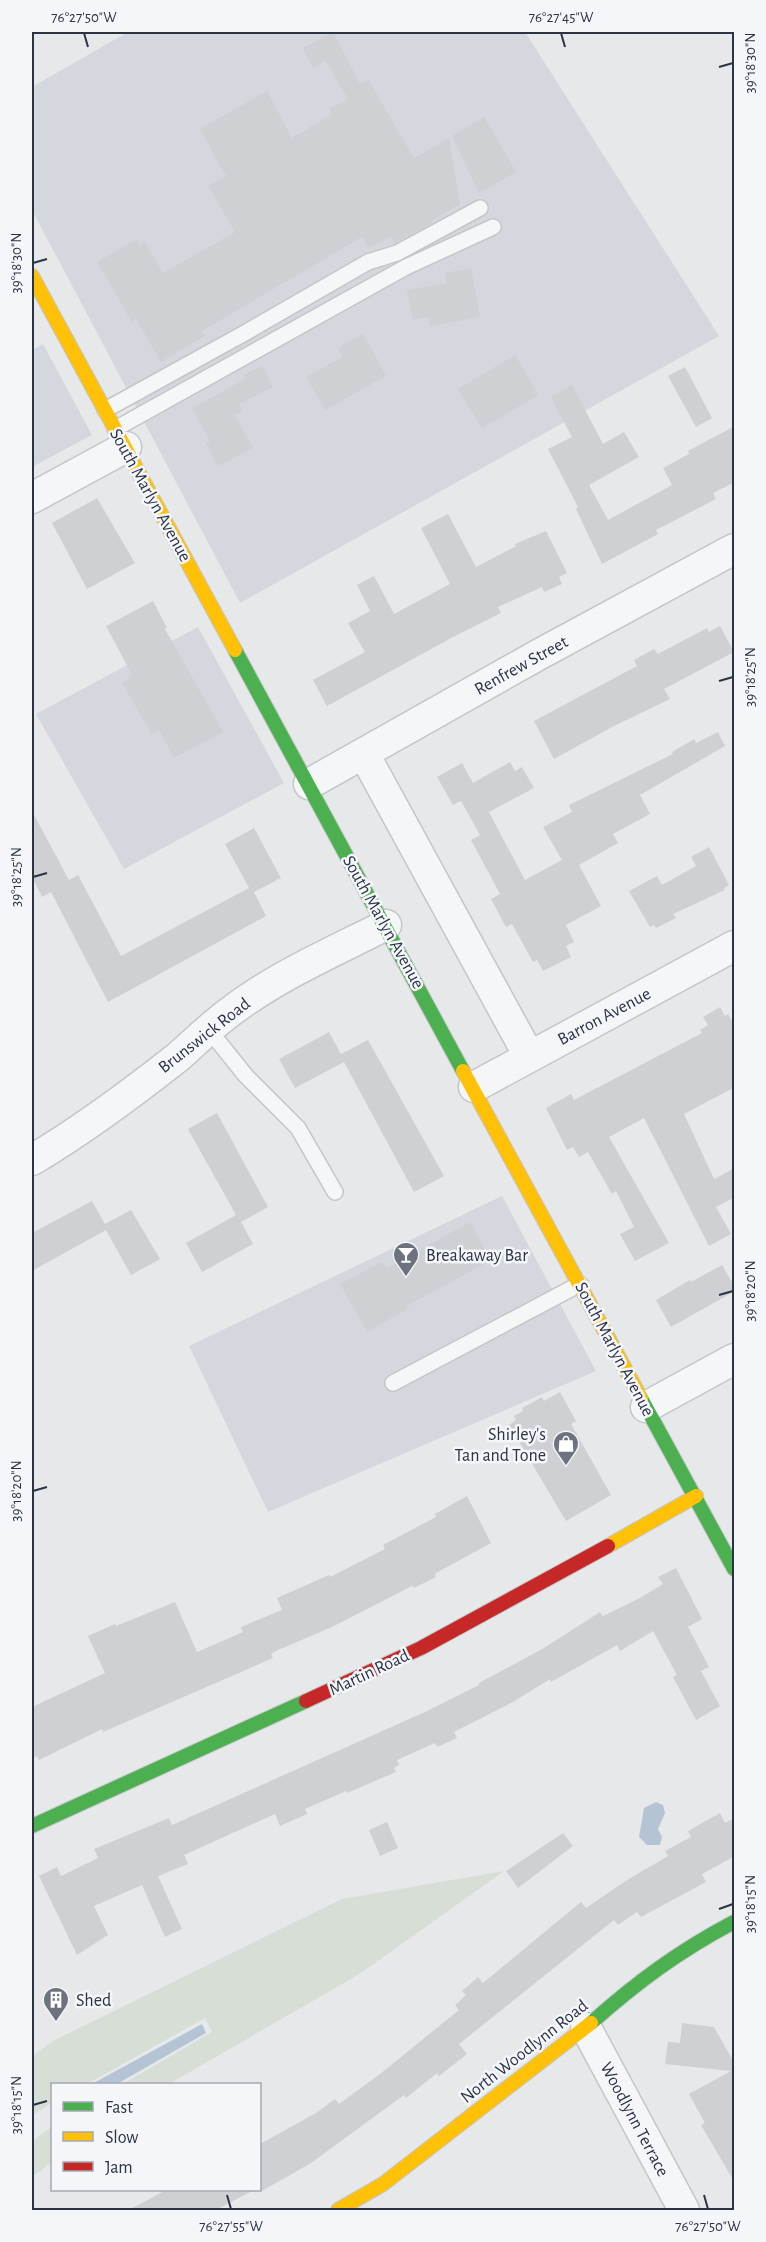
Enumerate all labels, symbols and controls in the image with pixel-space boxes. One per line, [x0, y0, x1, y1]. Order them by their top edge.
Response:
text: 76°27'50"W [51, 10, 117, 25]
text: 76°27'45"W [529, 10, 594, 25]
text: 39°18'30"N [743, 33, 758, 93]
text: 39°18'30"N [9, 233, 24, 293]
street label: South Marlyn Avenue [106, 426, 194, 565]
street label: Renfrew Street [472, 633, 571, 699]
text: 39°18'25"N [743, 647, 758, 707]
text: 39°18'25"N [9, 847, 24, 907]
street label: South Marlyn Avenue [339, 853, 427, 992]
street label: Barron Avenue [555, 985, 654, 1049]
street label: Brunswick Road [155, 995, 254, 1077]
bar icon: Breakaway Bar [391, 1240, 421, 1278]
place label: Breakaway Bar [426, 1247, 528, 1265]
text: 39°18'20"N [743, 1260, 758, 1322]
street label: South Marlyn Avenue [571, 1279, 657, 1420]
place label: Shirley's Tan and Tone [454, 1426, 546, 1465]
shop icon: Shirley's Tan and Tone [551, 1429, 581, 1467]
text: 39°18'20"N [9, 1460, 24, 1522]
street label: Martin Road [327, 1647, 412, 1699]
text: 39°18'15"N [743, 1875, 758, 1933]
building icon: Shed [41, 1985, 71, 2023]
place label: Shed [76, 1992, 111, 2010]
street label: North Woodlynn Road [458, 1997, 592, 2107]
street label: Woodlynn Terrace [596, 2059, 672, 2180]
text: 39°18'15"N [9, 2076, 24, 2134]
legend [51, 2083, 261, 2191]
text: Fast [105, 2099, 133, 2117]
text: Slow [105, 2129, 138, 2147]
text: Jam [105, 2159, 133, 2177]
text: 76°27'55"W [199, 2219, 263, 2234]
text: 76°27'50"W [675, 2219, 741, 2234]

